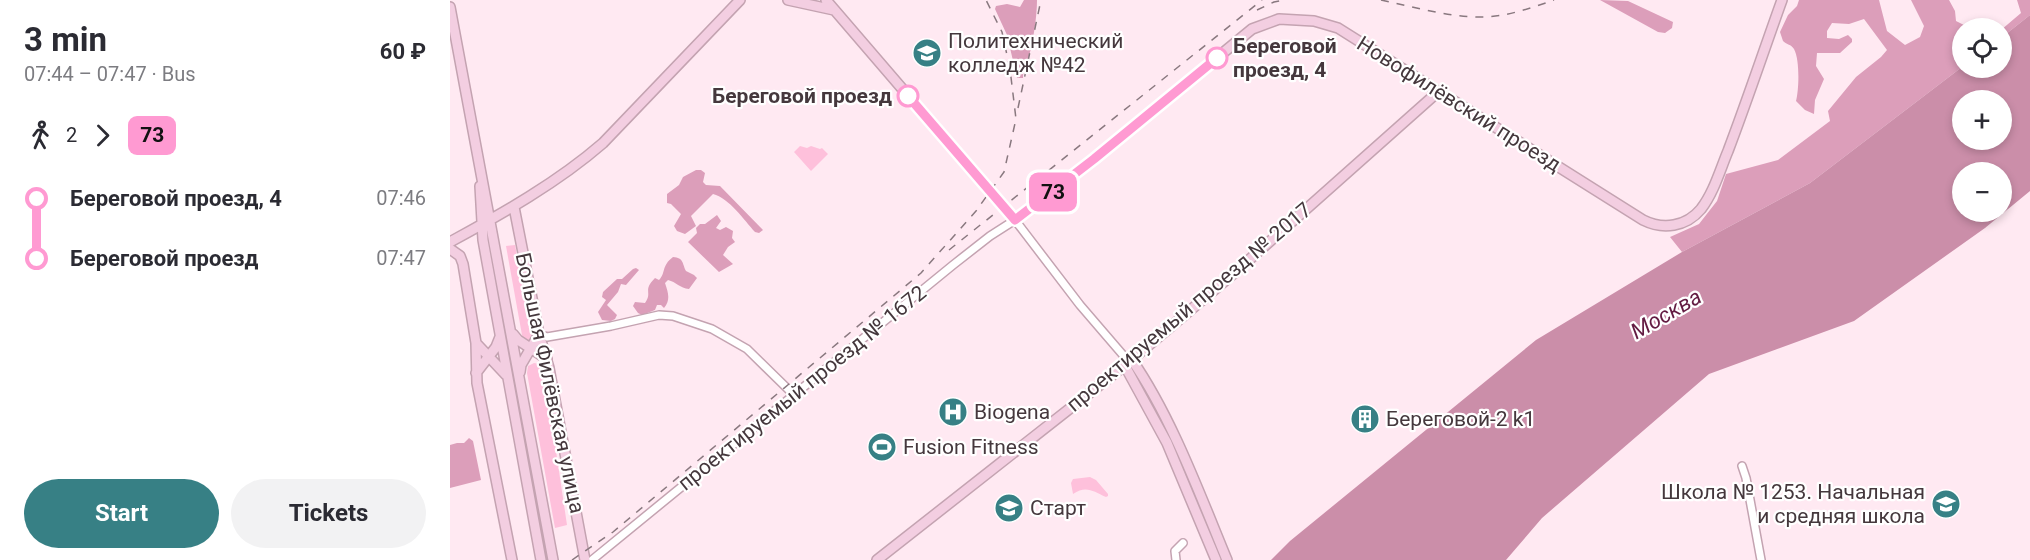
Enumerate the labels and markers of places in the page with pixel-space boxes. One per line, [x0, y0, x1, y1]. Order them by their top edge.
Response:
place label: Политехнический колледж №42 [948, 29, 1123, 77]
place label: Береговой проезд, 4 [1233, 34, 1337, 82]
school or university icon: Политехнический колледж №42 [911, 37, 943, 69]
marker: Береговой проезд, 4 [1206, 47, 1228, 69]
place label: Береговой проезд [712, 84, 892, 108]
marker: Береговой проезд [897, 85, 919, 107]
hospital icon: Biogena [937, 396, 969, 428]
place label: Biogena [974, 400, 1050, 424]
building icon: Береговой-2 k1 [1349, 403, 1381, 435]
place label: Береговой-2 k1 [1386, 407, 1535, 431]
sports icon: Fusion Fitness [866, 431, 898, 463]
place label: Fusion Fitness [903, 435, 1039, 459]
place label: Школа № 1253. Начальная и средняя школа [1661, 480, 1925, 528]
school or university icon: Школа № 1253. Начальная и средняя школа [1930, 488, 1962, 520]
school or university icon: Старт [993, 492, 1025, 524]
place label: Старт [1030, 496, 1086, 520]

